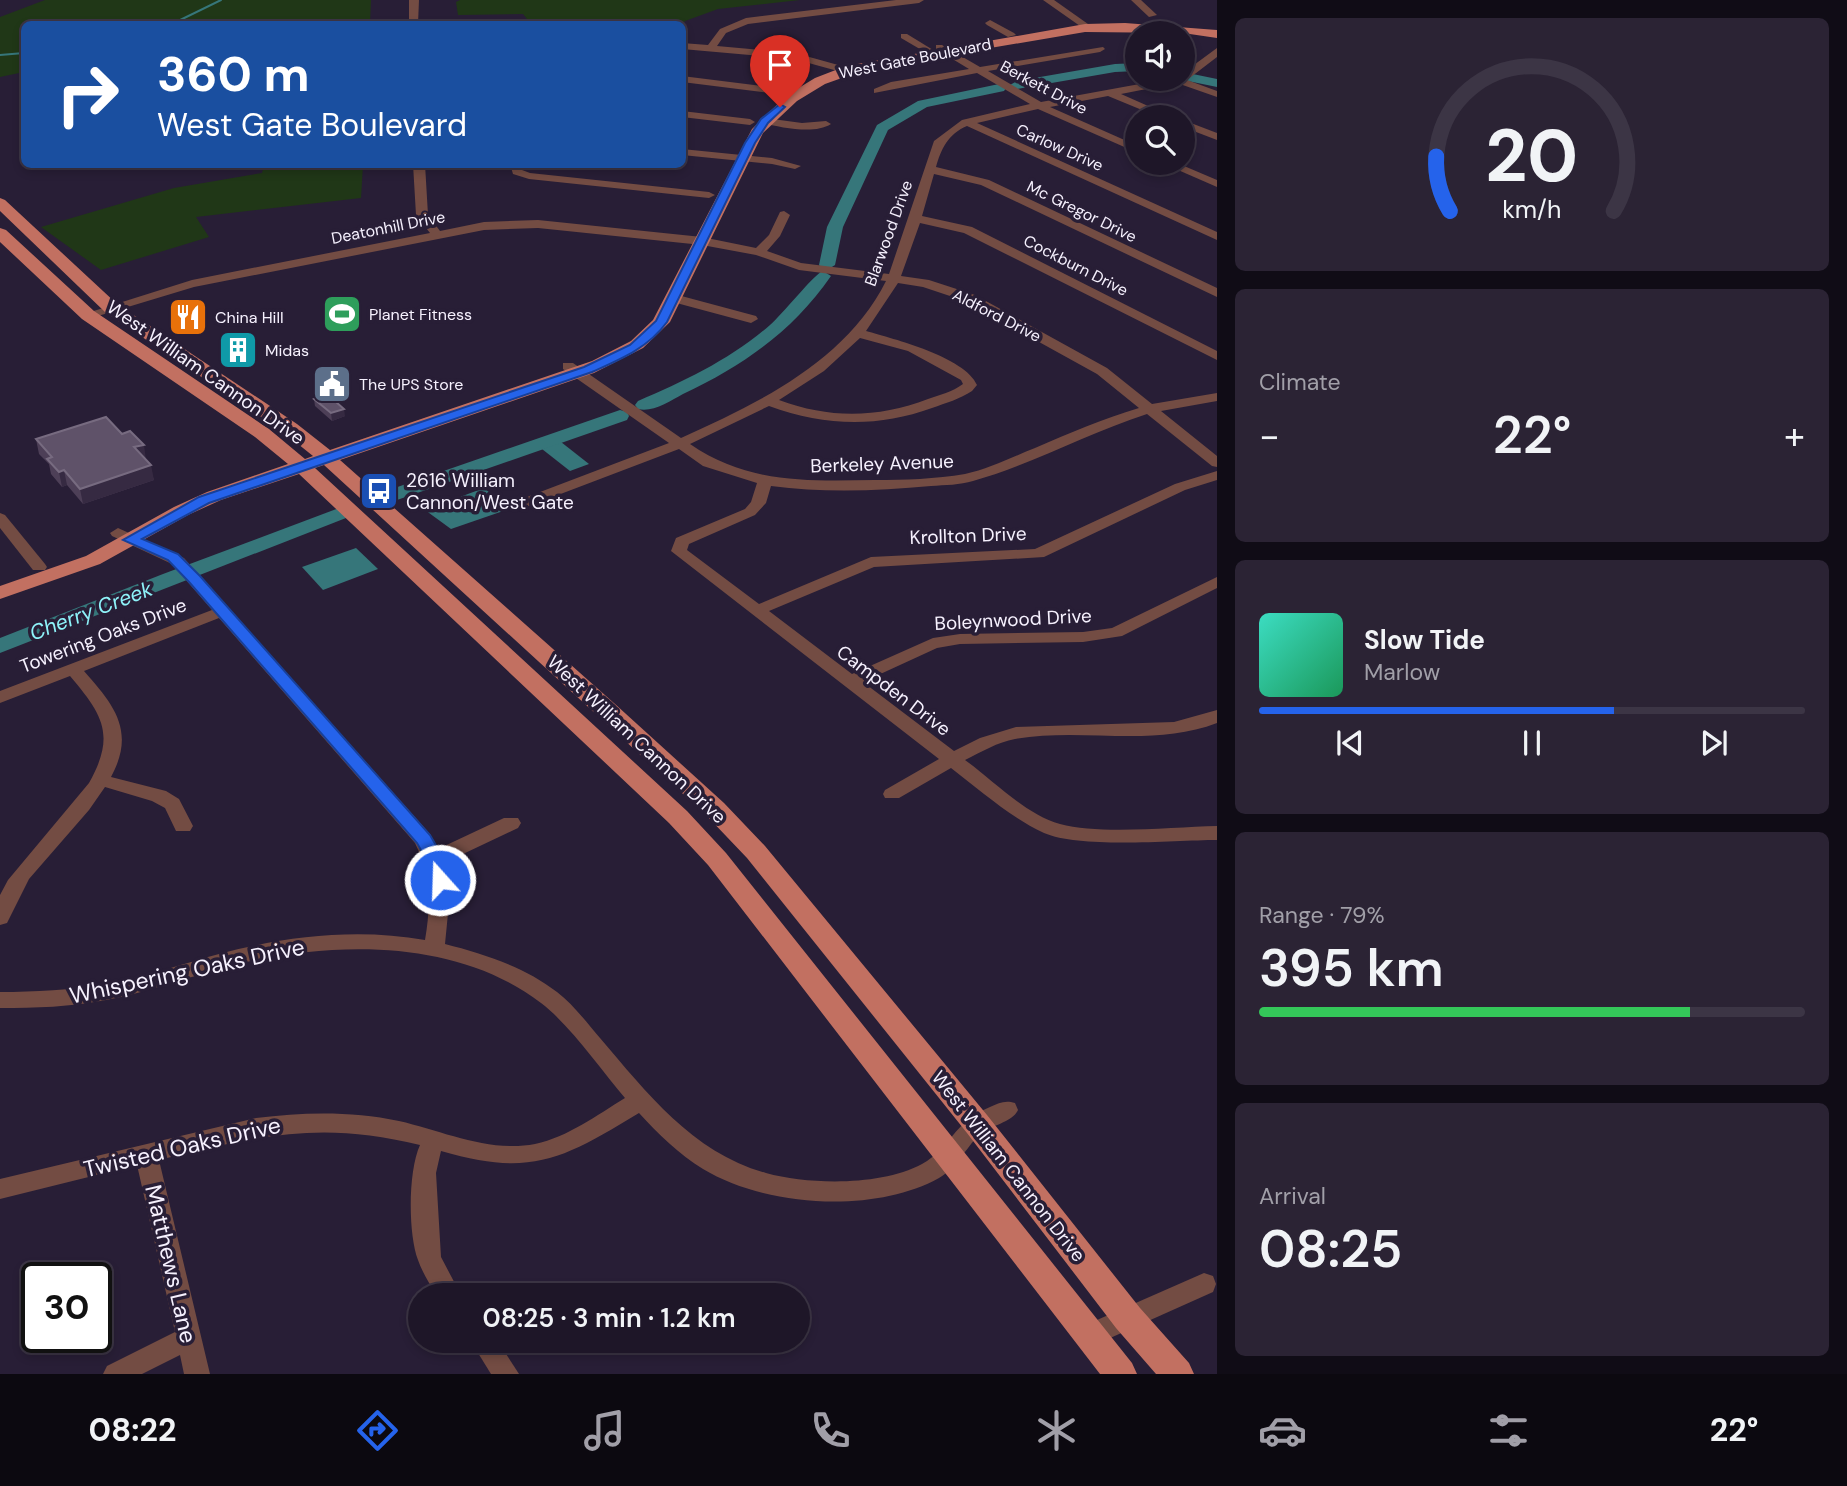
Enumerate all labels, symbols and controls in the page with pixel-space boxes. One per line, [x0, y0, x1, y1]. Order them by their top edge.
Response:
map controls [1125, 21, 1195, 175]
button: sound [1125, 21, 1195, 91]
street label: West Gate Boulevard [837, 33, 993, 84]
pin [750, 35, 810, 107]
text: 360 m [157, 42, 310, 106]
icon: arrive [761, 46, 799, 84]
icon: right [42, 49, 133, 140]
street label: Berkett Drive [997, 56, 1091, 119]
text: West Gate Boulevard [157, 104, 467, 146]
button: search [1125, 105, 1195, 175]
text: 20 [1486, 109, 1578, 204]
street label: Carlow Drive [1013, 119, 1107, 176]
street label: Mc Gregor Drive [1023, 176, 1140, 247]
street label: Blarwood Drive [860, 177, 917, 289]
text: km/h [1502, 192, 1562, 225]
street label: Deatonhill Drive [329, 206, 447, 249]
street label: Cockburn Drive [1020, 230, 1132, 301]
street label: Aldford Drive [949, 284, 1045, 347]
sports icon: Planet Fitness [321, 293, 363, 335]
street label: West William Cannon Drive [102, 294, 310, 450]
restaurant icon: China Hill [167, 296, 209, 338]
place label: Planet Fitness [369, 304, 472, 325]
place label: China Hill [215, 307, 284, 328]
building icon: Midas [217, 329, 259, 371]
place label: Midas [265, 340, 309, 361]
public building icon: The UPS Store [311, 363, 353, 405]
text: Climate [1259, 367, 1341, 397]
place label: The UPS Store [359, 374, 463, 395]
text: 22° [1493, 401, 1571, 469]
text: − [1259, 411, 1280, 461]
text: + [1784, 411, 1805, 461]
street label: Berkeley Avenue [810, 448, 954, 479]
place label: 2616 William Cannon/West Gate [406, 468, 574, 515]
bus stop icon: 2616 William Cannon/West Gate [358, 470, 400, 512]
street label: Krollton Drive [909, 521, 1027, 550]
water label: Cherry Creek [25, 575, 157, 647]
street label: Towering Oaks Drive [16, 592, 190, 679]
street label: Boleynwood Drive [934, 603, 1092, 636]
text: Slow Tide [1364, 623, 1485, 657]
street label: Campden Drive [832, 639, 956, 741]
street label: West William Cannon Drive [542, 650, 732, 829]
text: Marlow [1364, 657, 1440, 687]
icon: previous [1331, 724, 1369, 762]
icon: pause [1513, 724, 1551, 762]
icon: next [1695, 724, 1733, 762]
position arrow [403, 843, 477, 917]
text: Range · 79% [1259, 900, 1385, 930]
street label: Whispering Oaks Drive [67, 931, 307, 1011]
text: 395 km [1259, 934, 1444, 1002]
street label: West William Cannon Drive [926, 1066, 1091, 1267]
street label: Twisted Oaks Drive [80, 1110, 284, 1184]
text: Arrival [1259, 1181, 1326, 1211]
street label: Matthews Lane [138, 1182, 204, 1346]
text: 08:25 [1259, 1215, 1402, 1283]
speed limit sign: 30 [21, 1262, 112, 1353]
text: 08:25 · 3 min · 1.2 km [483, 1301, 735, 1335]
icon: directions [353, 1406, 402, 1455]
icon: music [580, 1406, 629, 1455]
icon: phone [806, 1406, 855, 1455]
icon: climate [1032, 1406, 1081, 1455]
icon: car [1258, 1406, 1307, 1455]
icon: filters [1484, 1406, 1533, 1455]
text: 08:22 [89, 1409, 176, 1451]
text: 22° [1710, 1409, 1758, 1451]

